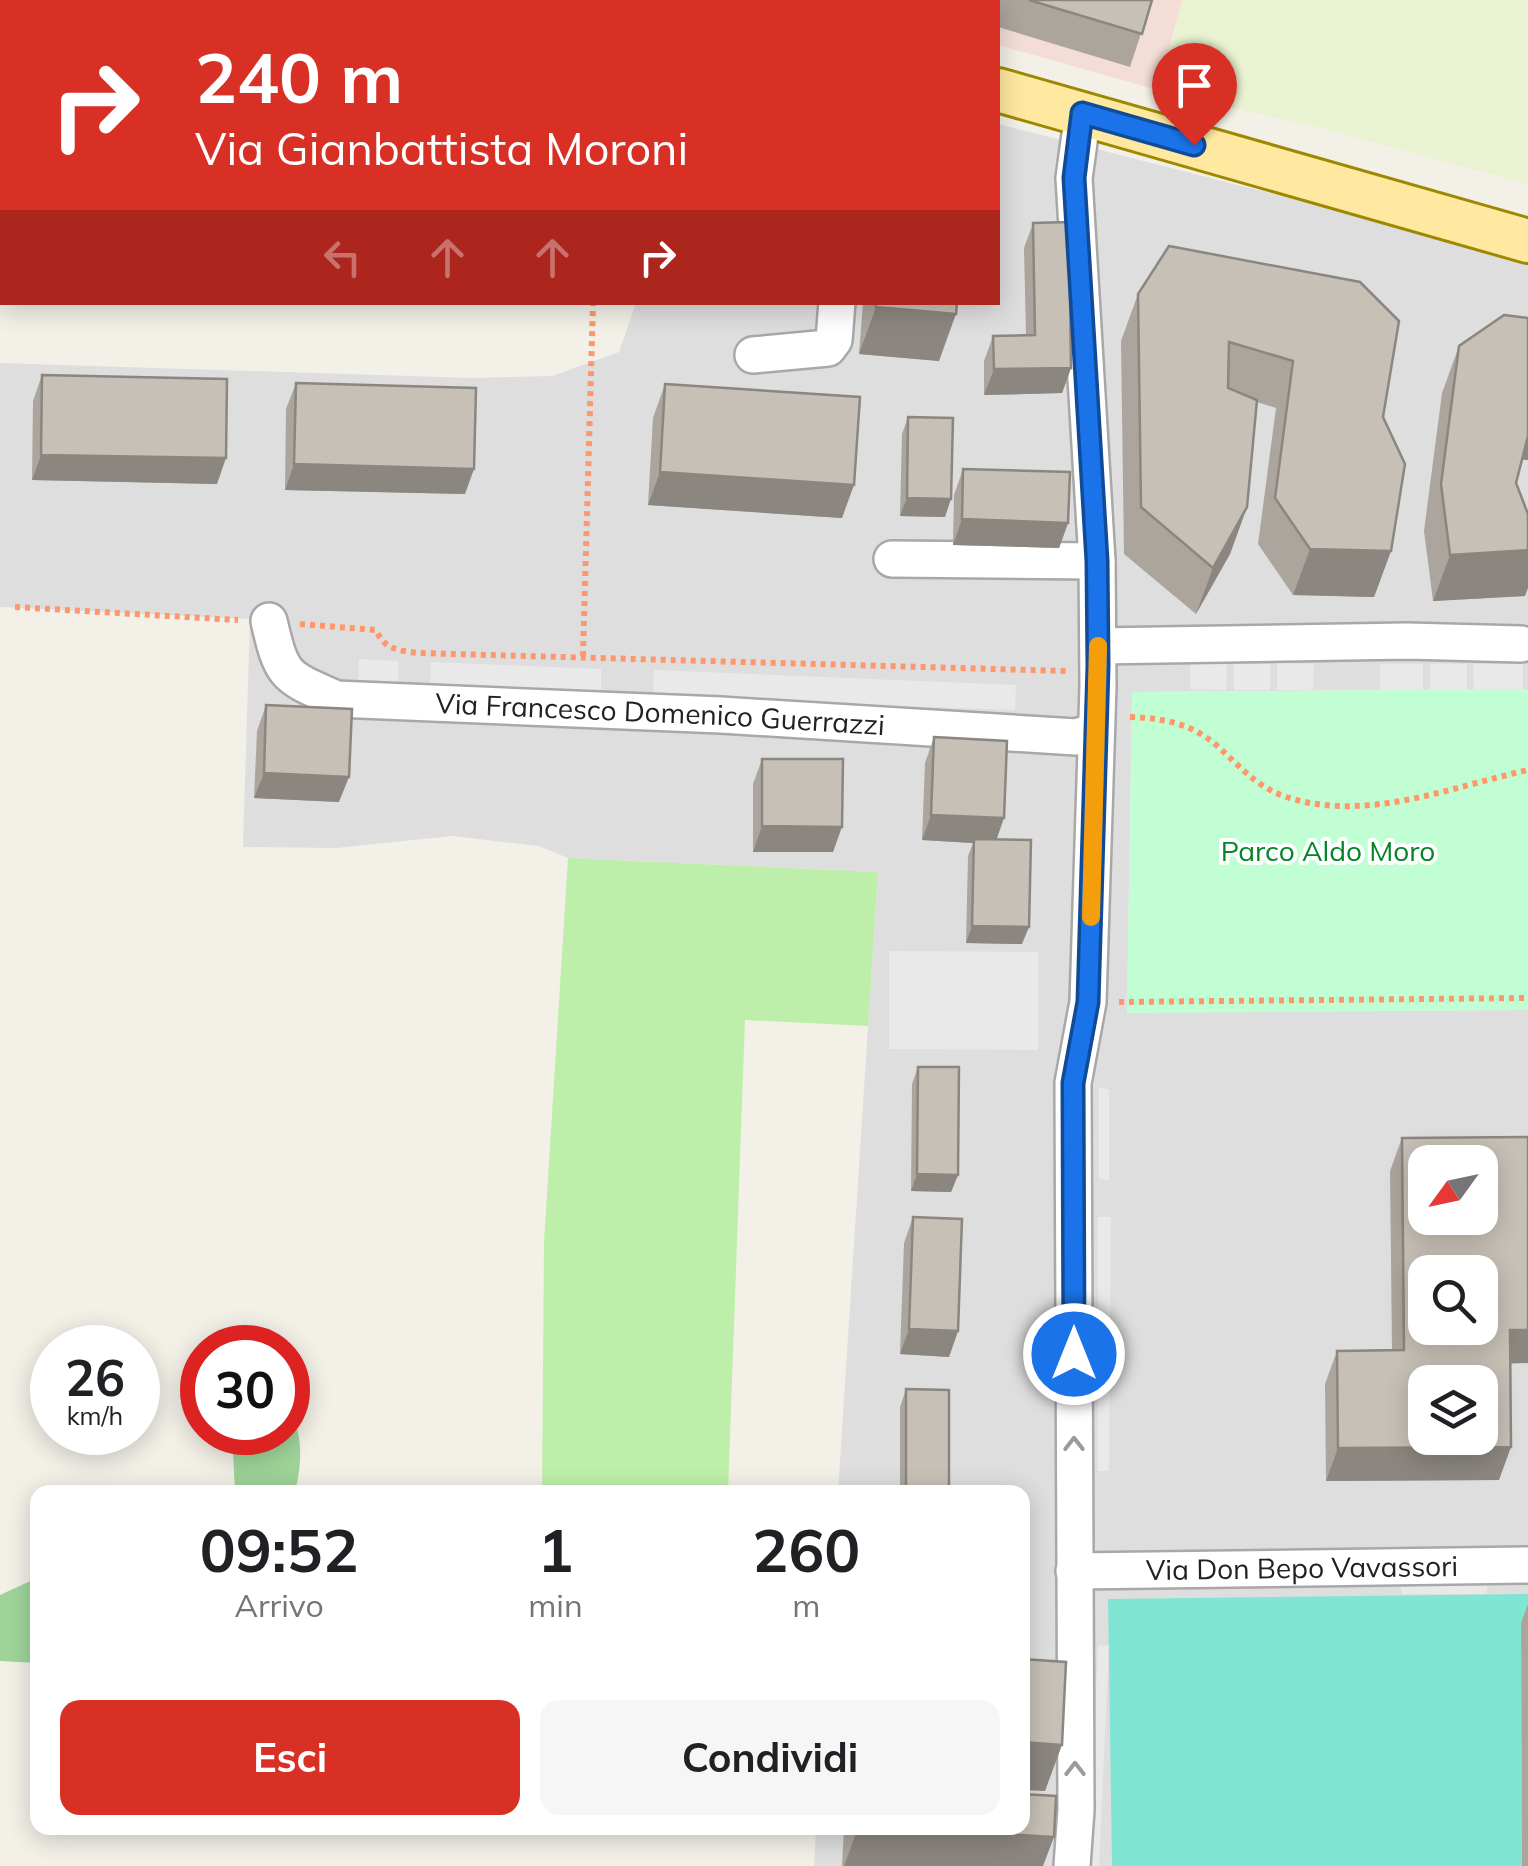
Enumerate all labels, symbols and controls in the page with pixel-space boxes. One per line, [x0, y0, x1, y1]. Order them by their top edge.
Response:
text: 240 m [195, 33, 403, 121]
icon: right [30, 40, 160, 170]
pin [1152, 43, 1237, 146]
icon: arrive [1167, 58, 1222, 113]
text: Via Gianbattista Moroni [195, 120, 688, 176]
icon: left [315, 230, 370, 285]
icon: ahead [420, 230, 475, 285]
icon: ahead [525, 230, 580, 285]
icon: right [630, 230, 685, 285]
street label: Via Francesco Domenico Guerrazzi [435, 685, 886, 742]
park label: Parco Aldo Moro [1221, 833, 1435, 868]
north arrow [1408, 1145, 1498, 1235]
map controls [1408, 1145, 1498, 1455]
button: search [1408, 1255, 1498, 1345]
position arrow [1022, 1302, 1126, 1406]
speed limit sign: 30 [180, 1325, 310, 1455]
text: 26 [65, 1346, 125, 1409]
button: layers [1408, 1365, 1498, 1455]
text: km/h [67, 1400, 123, 1431]
one-way arrow [1063, 1435, 1085, 1450]
text: 09:52 [200, 1512, 359, 1587]
text: 1 [537, 1512, 573, 1587]
text: 260 [752, 1512, 860, 1587]
street label: Via Don Bepo Vavassori [1146, 1548, 1458, 1587]
text: Arrivo [234, 1585, 324, 1625]
text: min [528, 1585, 583, 1625]
text: m [792, 1585, 820, 1625]
button: Esci [60, 1700, 520, 1815]
button: Condividi [540, 1700, 1000, 1815]
one-way arrow [1065, 1760, 1086, 1776]

